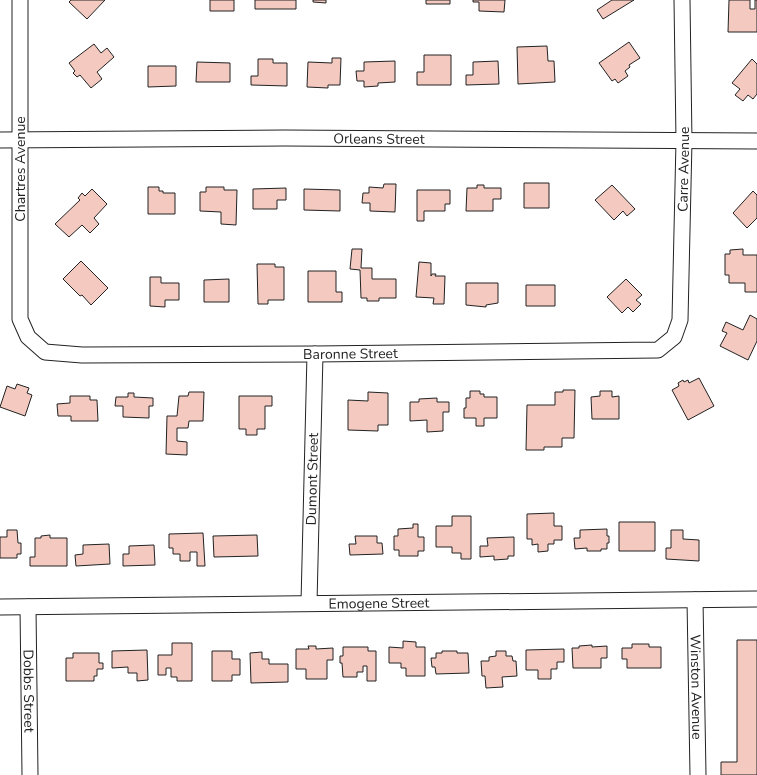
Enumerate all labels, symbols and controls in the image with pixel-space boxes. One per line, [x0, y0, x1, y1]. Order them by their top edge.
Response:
street label: Chartres Avenue [11, 116, 30, 222]
street label: Carre Avenue [673, 126, 694, 212]
street label: Orleans Street [333, 129, 425, 149]
street label: Baronne Street [303, 344, 398, 364]
street label: Dumont Street [302, 432, 323, 526]
street label: Emogene Street [328, 593, 430, 614]
street label: Winston Avenue [686, 634, 706, 740]
street label: Dobbs Street [19, 649, 38, 733]

